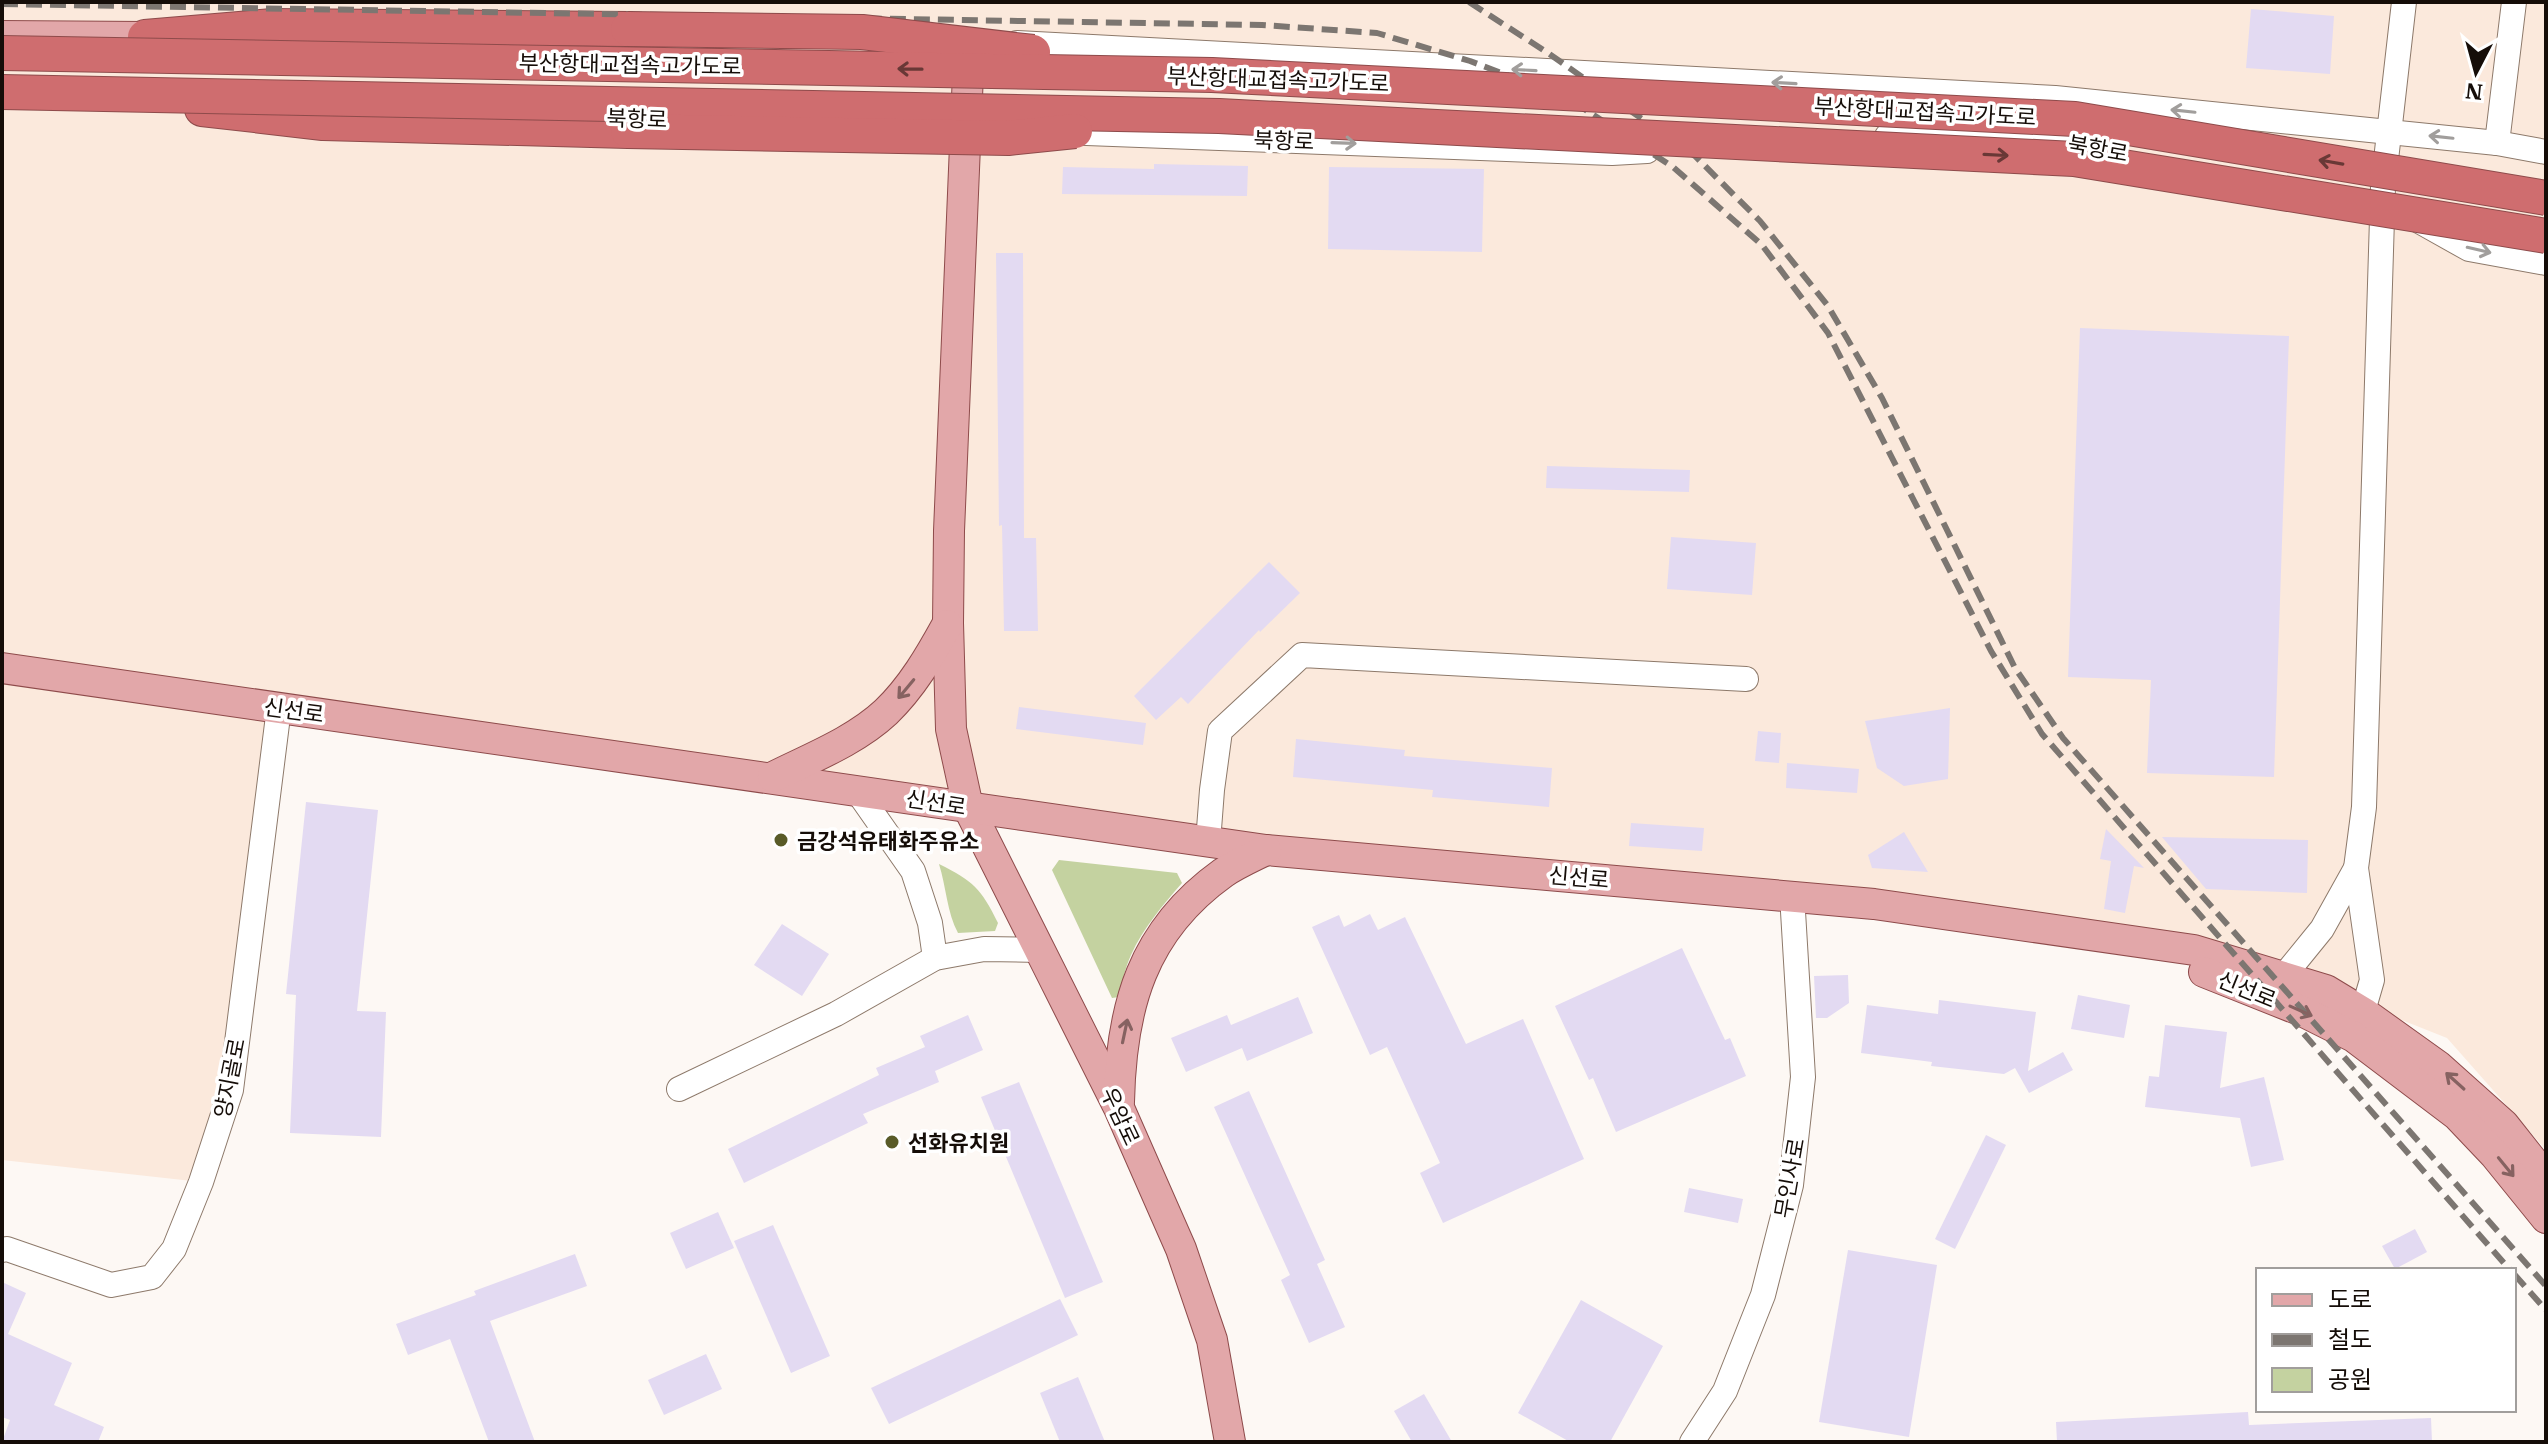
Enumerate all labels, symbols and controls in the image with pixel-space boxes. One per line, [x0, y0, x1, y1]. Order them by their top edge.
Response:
north arrow [2436, 32, 2516, 112]
street label: 부산항대교접속고가도로 [518, 48, 742, 80]
street label: 부산항대교접속고가도로 [1166, 61, 1390, 97]
one-way arrow [897, 62, 924, 77]
one-way arrow [1511, 62, 1538, 77]
one-way arrow [1771, 76, 1798, 91]
text: N [2464, 77, 2484, 108]
street label: 부산항대교접속고가도로 [1813, 91, 2037, 131]
street label: 북항로 [606, 102, 668, 134]
one-way arrow [2170, 103, 2196, 118]
street label: 북항로 [1253, 124, 1315, 156]
street label: 북항로 [2066, 128, 2130, 168]
one-way arrow [2428, 129, 2455, 144]
one-way arrow [1330, 135, 1357, 150]
one-way arrow [1982, 148, 2009, 163]
one-way arrow [2319, 154, 2344, 169]
one-way arrow [2466, 243, 2492, 258]
one-way arrow [897, 678, 915, 698]
street label: 신선로 [262, 691, 326, 729]
street label: 신선로 [904, 783, 968, 821]
place label: 금강석유태화주유소 [797, 826, 979, 855]
marker: 금강석유태화주유소 [772, 831, 790, 849]
street label: 신선로 [1547, 860, 1611, 894]
street label: 신선로 [2213, 964, 2281, 1014]
one-way arrow [2289, 1004, 2313, 1019]
one-way arrow [1118, 1018, 1133, 1044]
street label: 양지골로 [207, 1035, 251, 1121]
one-way arrow [2445, 1072, 2465, 1090]
street label: 우암로 [1095, 1082, 1147, 1150]
place label: 선화유치원 [908, 1128, 1009, 1157]
marker: 선화유치원 [883, 1133, 901, 1151]
street label: 무인사로 [1768, 1136, 1810, 1220]
one-way arrow [2496, 1157, 2514, 1178]
legend [2256, 1268, 2516, 1412]
text: 도로 [2328, 1283, 2372, 1315]
text: 철도 [2328, 1323, 2372, 1355]
text: 공원 [2328, 1363, 2372, 1395]

